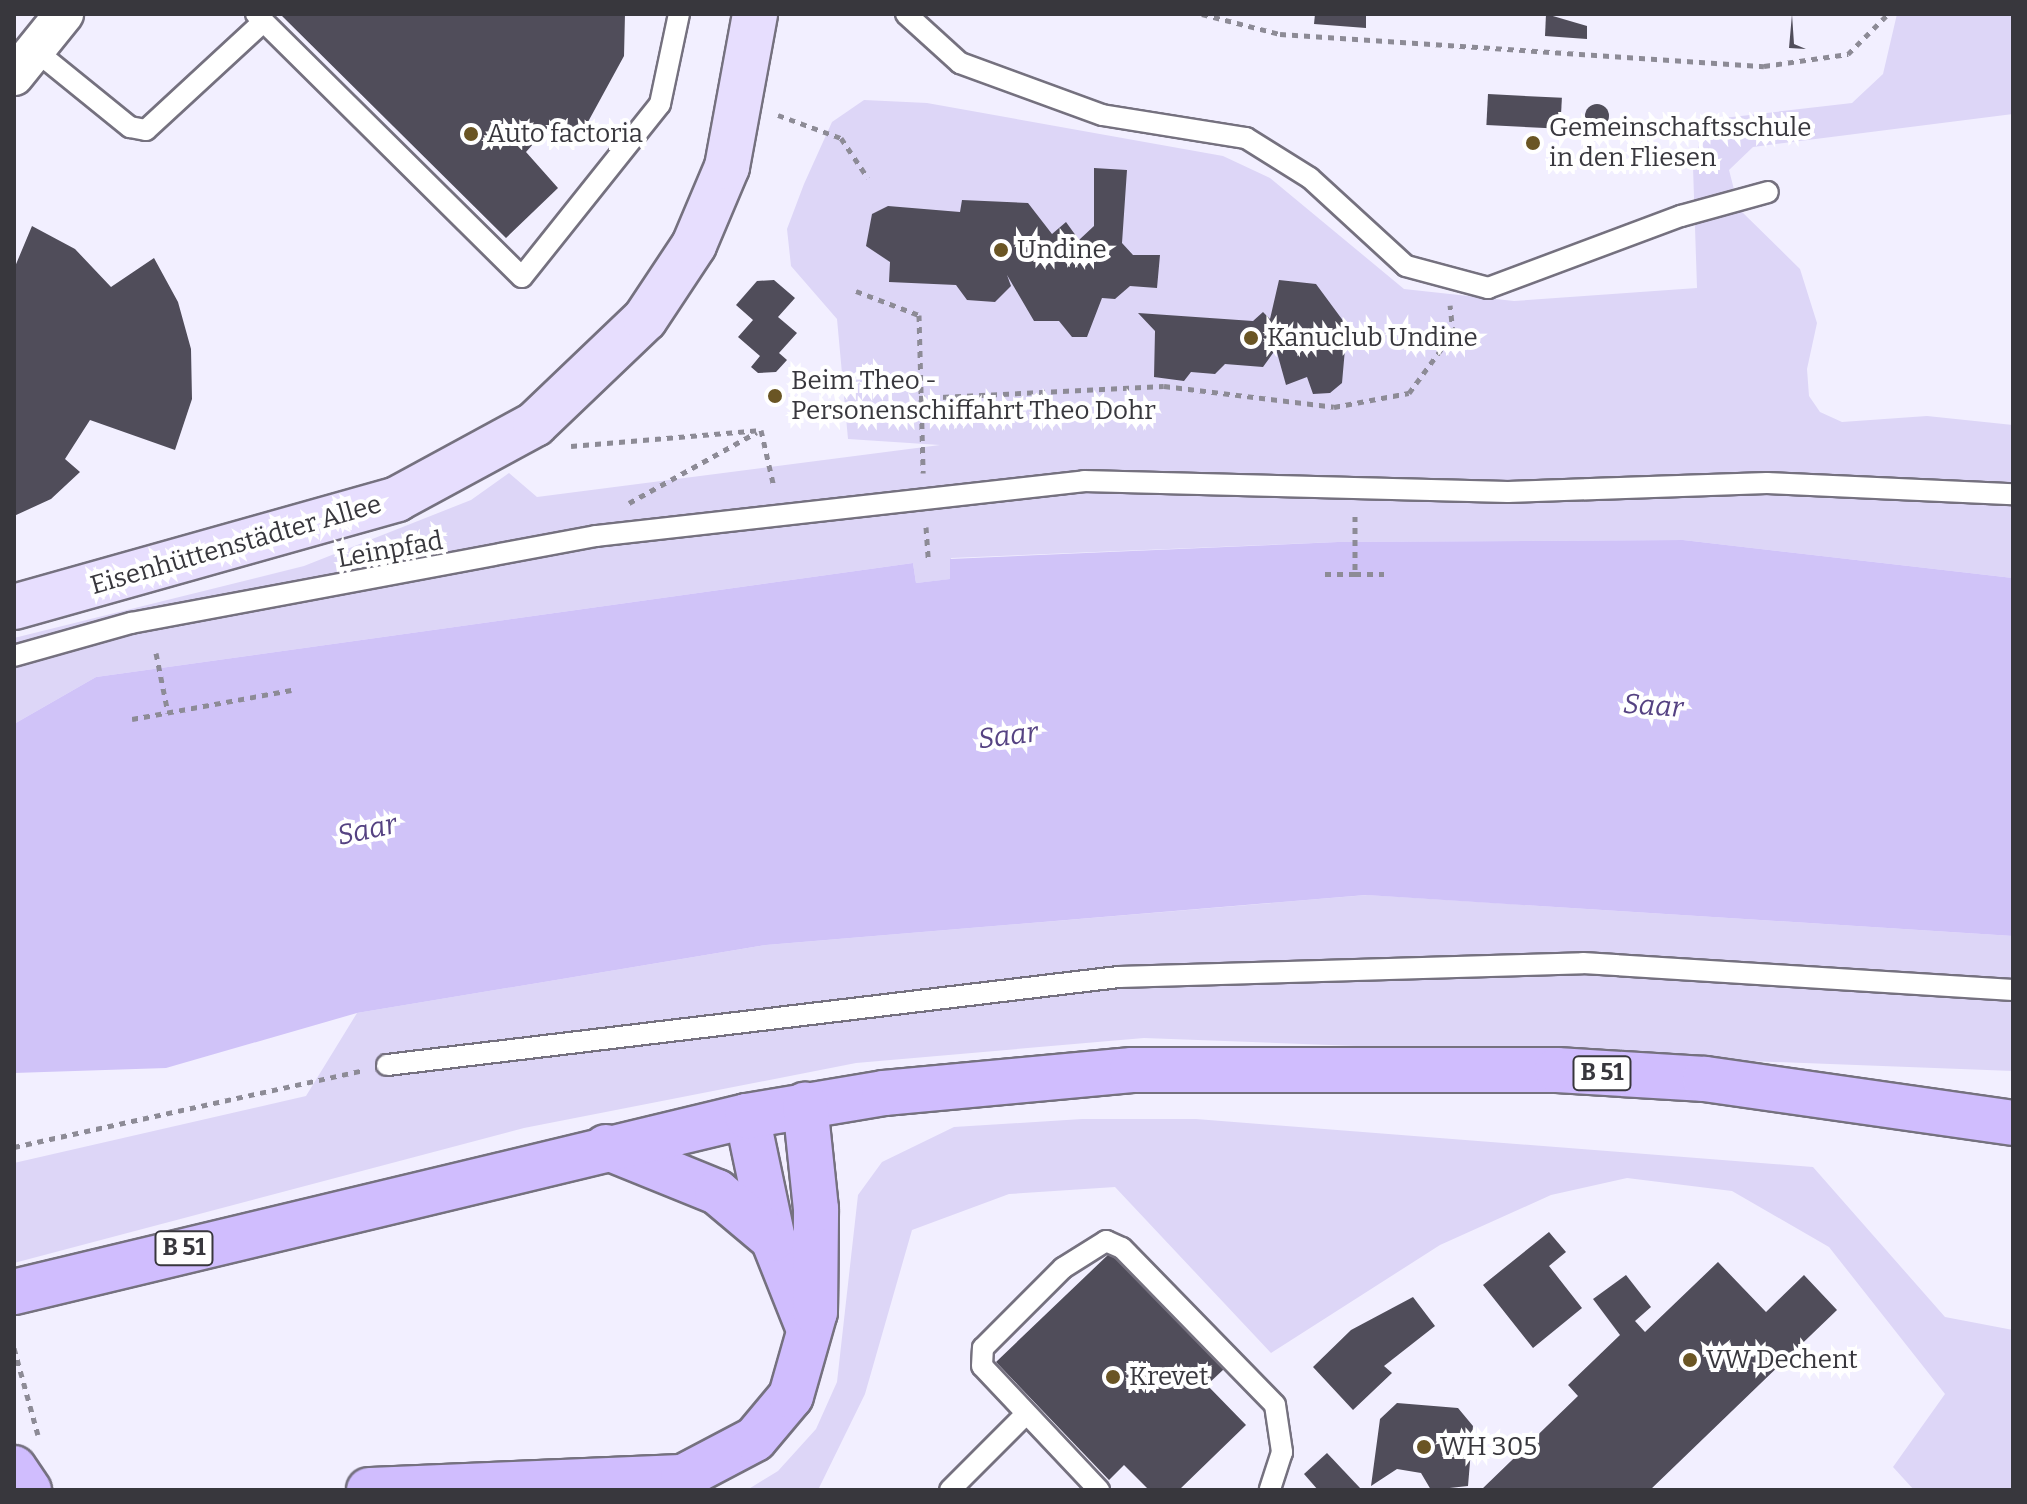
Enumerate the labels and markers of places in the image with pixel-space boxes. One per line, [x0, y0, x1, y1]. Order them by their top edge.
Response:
place label: Gemeinschaftsschule in den Fliesen [1549, 112, 1811, 174]
place label: Auto factoria [487, 118, 643, 150]
marker: Auto factoria [462, 125, 480, 143]
marker: Gemeinschaftsschule in den Fliesen [1524, 134, 1542, 152]
place label: Undine [1017, 234, 1107, 266]
marker: Undine [992, 241, 1010, 259]
place label: Kanuclub Undine [1267, 322, 1478, 354]
marker: Kanuclub Undine [1242, 329, 1260, 347]
place label: Beim Theo - Personenschiffahrt Theo Dohr [791, 365, 1156, 426]
marker: Beim Theo - Personenschiffahrt Theo Dohr [766, 387, 784, 405]
place label: VW Dechent [1706, 1344, 1858, 1376]
marker: VW Dechent [1681, 1351, 1699, 1369]
place label: Krevet [1129, 1361, 1208, 1393]
marker: Krevet [1104, 1368, 1122, 1386]
place label: WH 305 [1440, 1431, 1537, 1463]
marker: WH 305 [1415, 1438, 1433, 1456]

